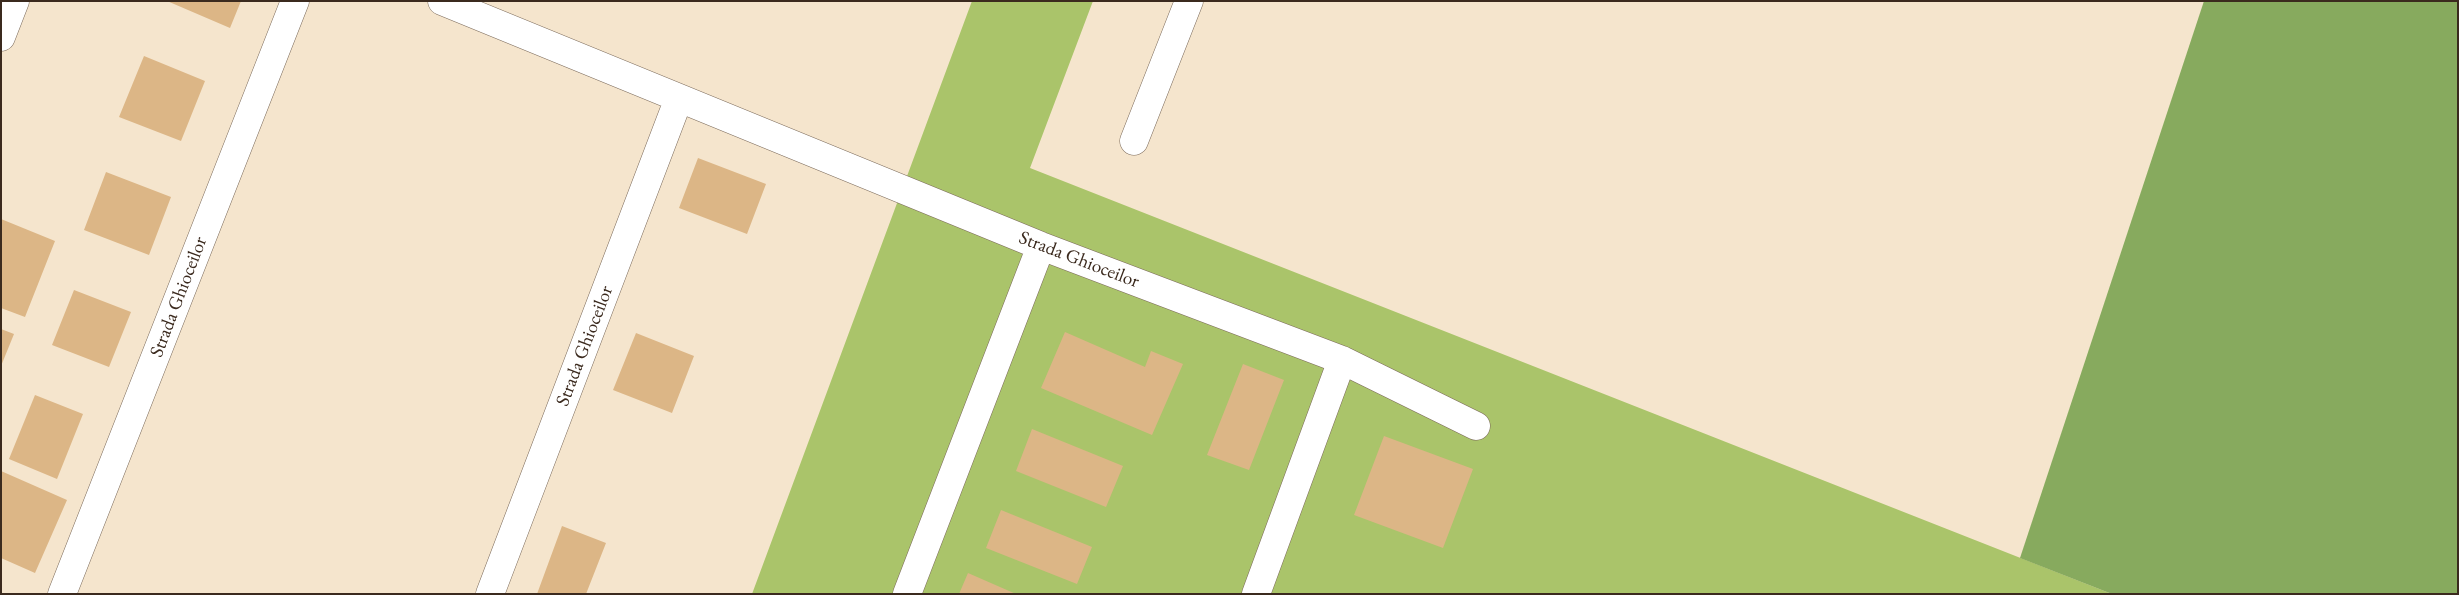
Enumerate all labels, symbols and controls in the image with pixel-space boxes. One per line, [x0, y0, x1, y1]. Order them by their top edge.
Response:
street label: Strada Ghioceilor [1016, 227, 1142, 293]
street label: Strada Ghioceilor [146, 234, 212, 360]
street label: Strada Ghioceilor [552, 283, 618, 409]

